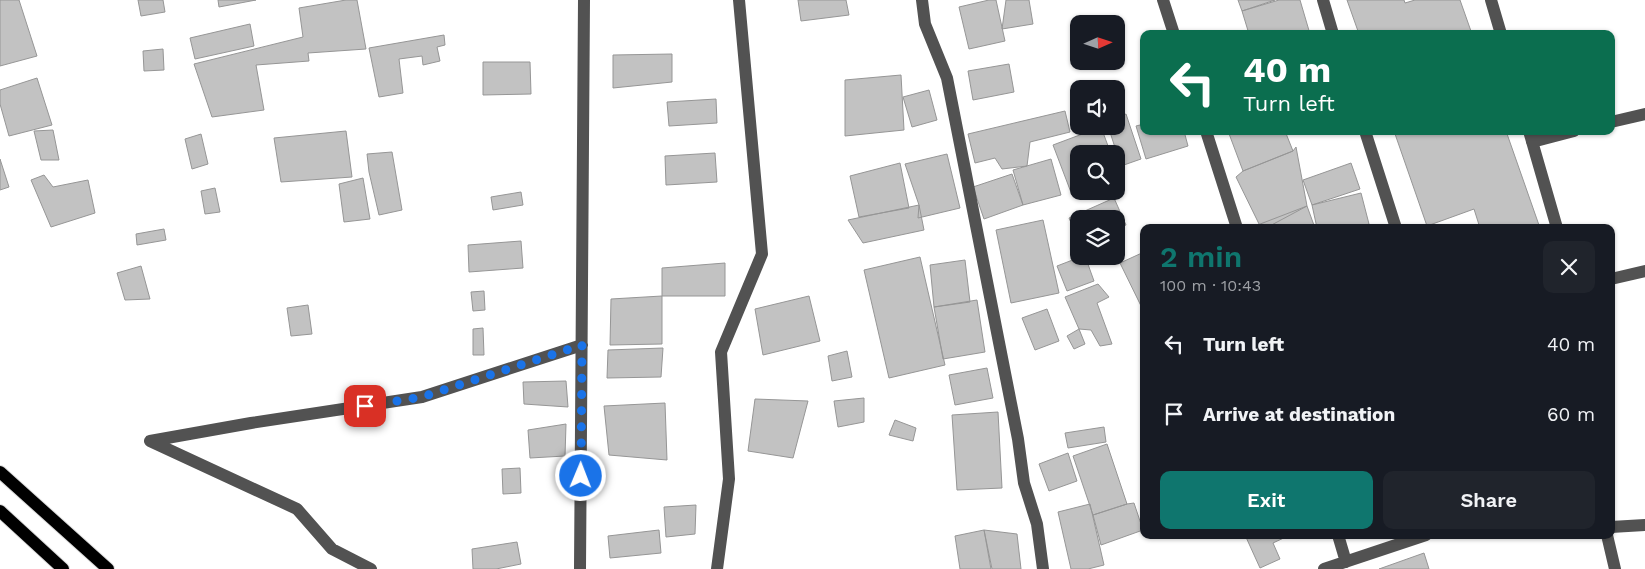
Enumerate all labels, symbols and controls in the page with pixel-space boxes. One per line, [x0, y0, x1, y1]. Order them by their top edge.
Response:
north arrow [1070, 15, 1125, 70]
map controls [1070, 15, 1125, 265]
text: 40 m [1243, 49, 1331, 91]
icon: left [1160, 50, 1225, 115]
button: sound [1070, 80, 1125, 135]
text: Turn left [1243, 91, 1335, 116]
button: search [1070, 145, 1125, 200]
button: layers [1070, 210, 1125, 265]
text: 2 min [1160, 239, 1242, 274]
button: close [1543, 241, 1595, 293]
text: 100 m · 10:43 [1160, 276, 1261, 295]
icon: left [1160, 330, 1188, 358]
text: Turn left [1203, 333, 1284, 356]
text: 40 m [1547, 333, 1595, 356]
pin [344, 385, 386, 427]
icon: arrive [351, 392, 379, 420]
icon: arrive [1160, 400, 1188, 428]
text: Arrive at destination [1203, 403, 1395, 426]
text: 60 m [1547, 403, 1595, 426]
position arrow [554, 449, 606, 501]
button: Exit [1160, 471, 1373, 529]
button: Share [1383, 471, 1595, 529]

